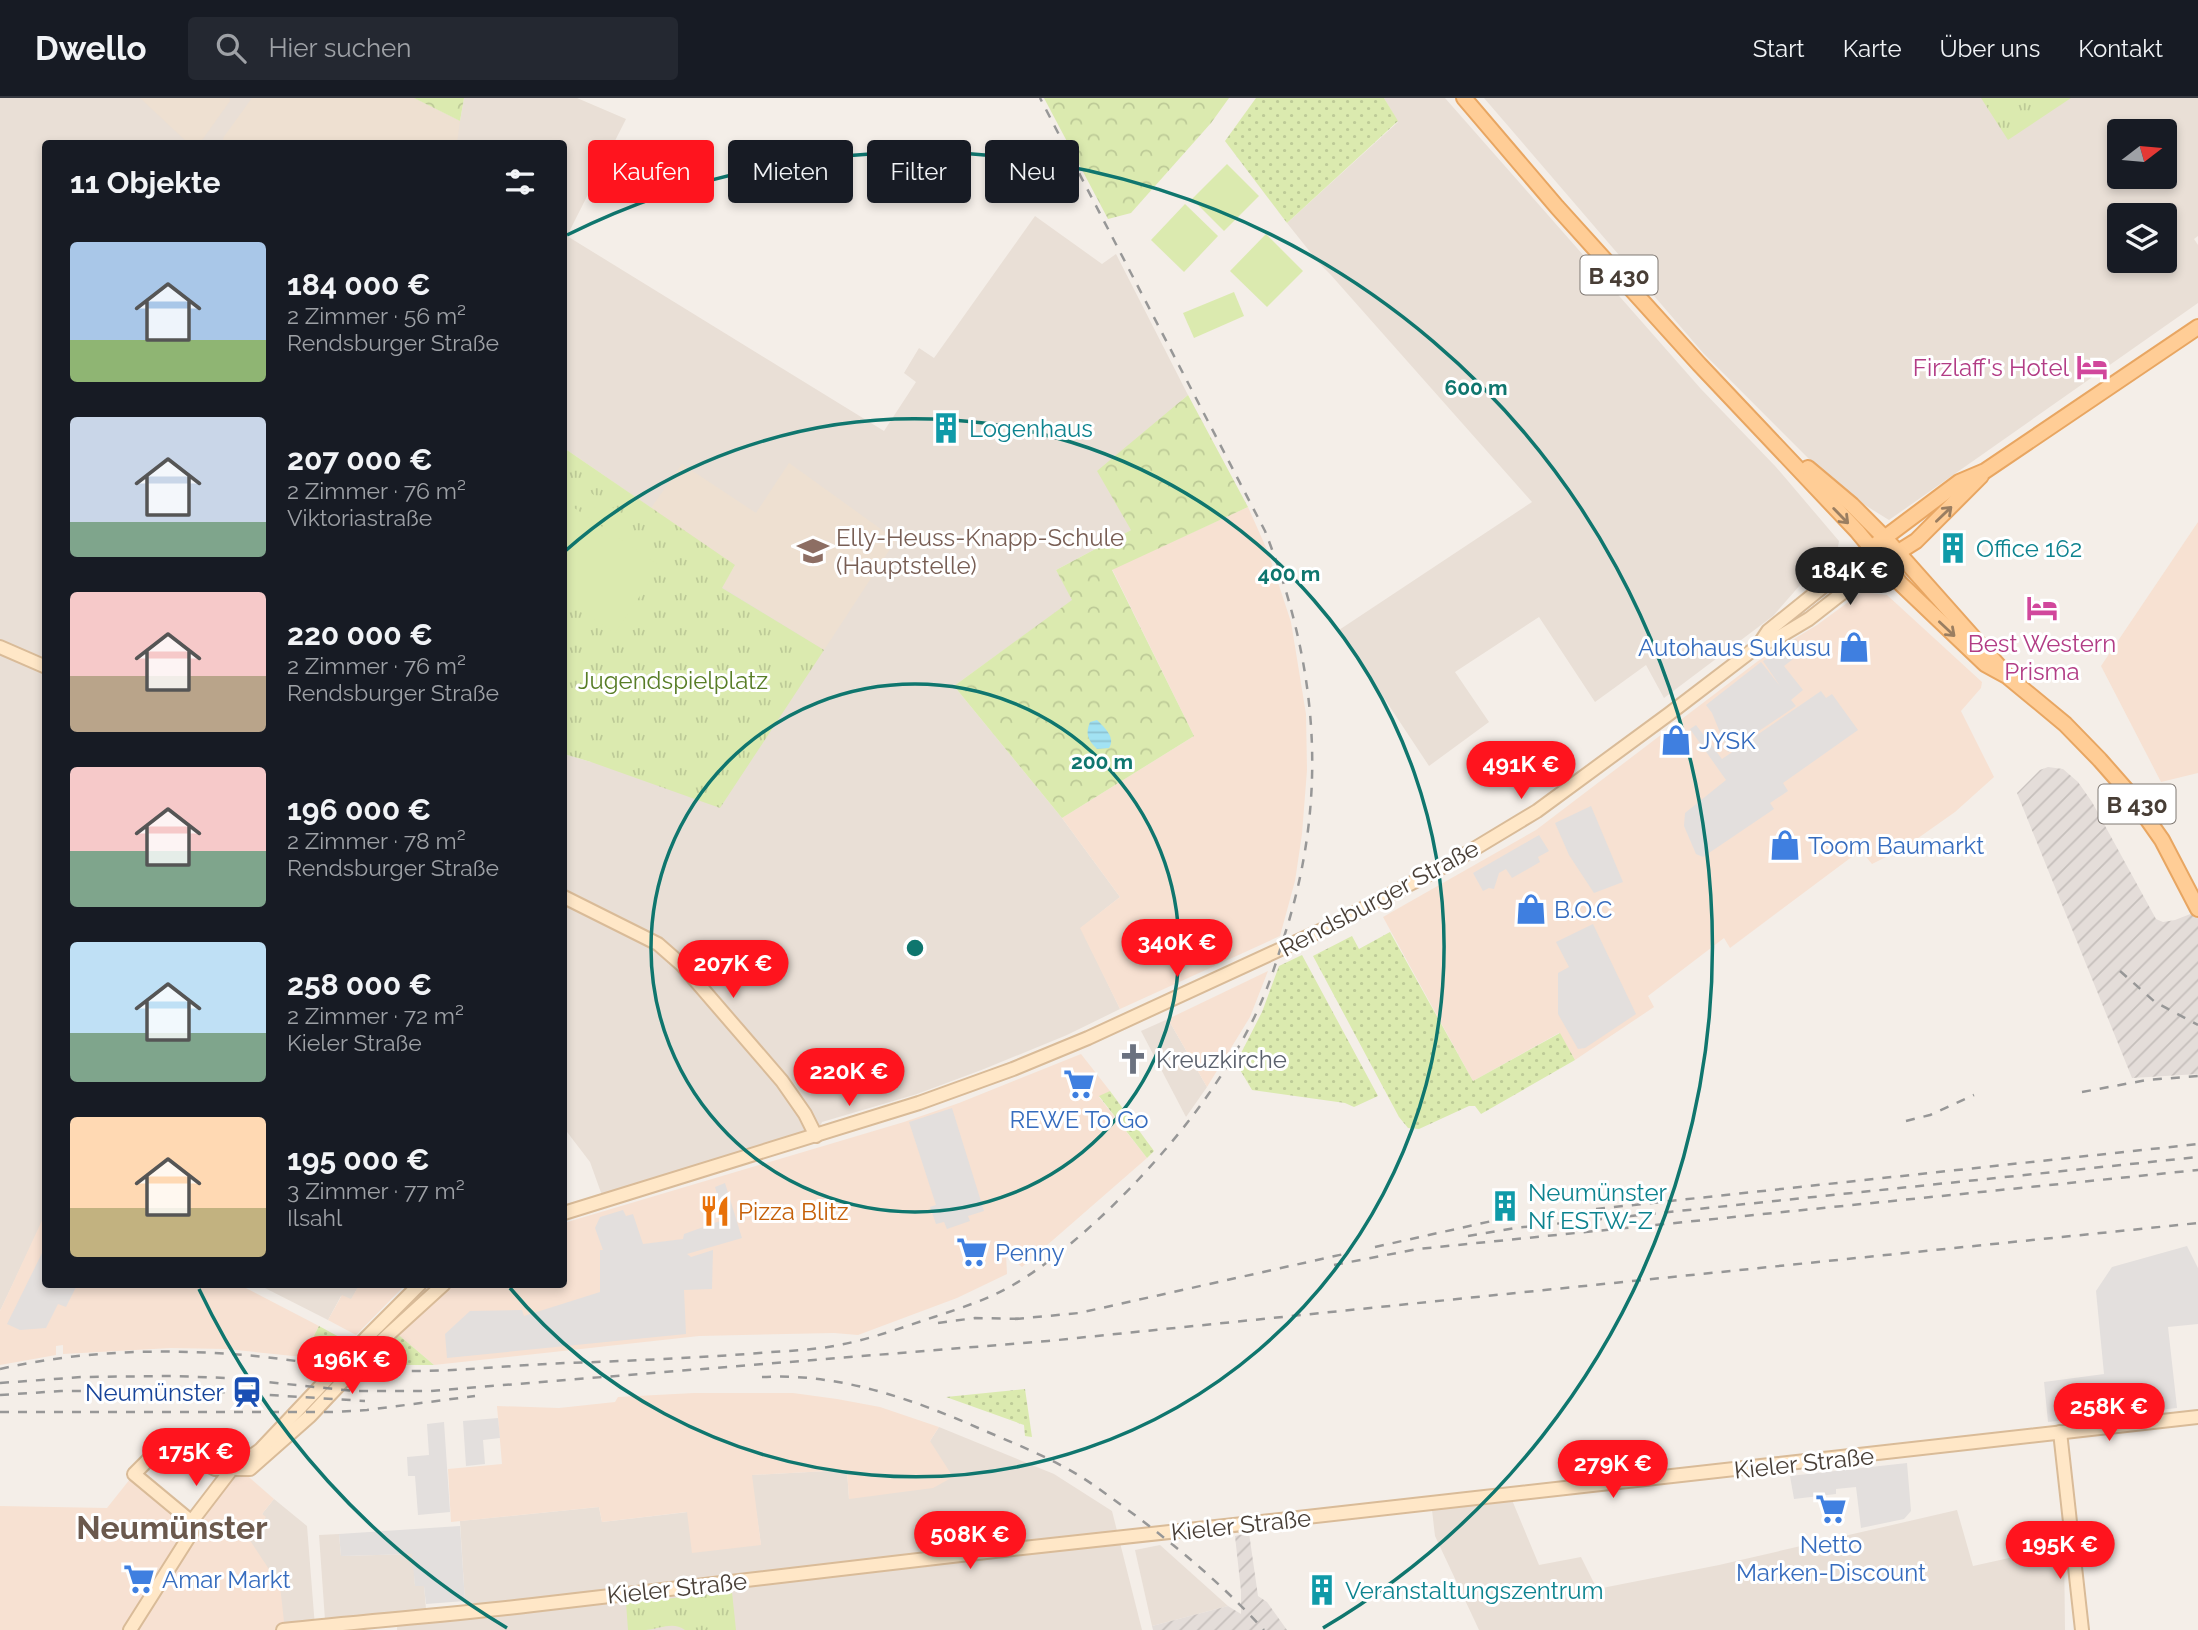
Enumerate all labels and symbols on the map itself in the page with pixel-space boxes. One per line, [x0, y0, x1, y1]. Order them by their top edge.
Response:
north arrow [2107, 119, 2177, 189]
road number: B 430 [1580, 256, 1658, 294]
hotel icon: Firzlaff's Hotel [2075, 350, 2109, 384]
place label: Firzlaff's Hotel [1913, 353, 2069, 382]
text: 600 m [1444, 375, 1508, 400]
building icon: Logenhaus [929, 411, 963, 445]
place label: Logenhaus [969, 414, 1093, 443]
one-way arrow [1935, 506, 1952, 523]
one-way arrow [1833, 507, 1850, 524]
place label: Elly-Heuss-Knapp-Schule (Hauptstelle) [836, 523, 1124, 580]
building icon: Office 162 [1936, 531, 1970, 565]
school or university icon: Elly-Heuss-Knapp-Schule (Hauptstelle) [796, 534, 830, 568]
place label: Office 162 [1976, 534, 2082, 563]
pin: 184K € [1793, 547, 1907, 607]
text: 400 m [1258, 561, 1320, 586]
hotel icon: Best Western Prisma [2025, 591, 2059, 625]
one-way arrow [1938, 620, 1955, 637]
place label: Best Western Prisma [1968, 629, 2116, 686]
shop icon: Autohaus Sukusu [1837, 630, 1871, 664]
place label: Autohaus Sukusu [1638, 633, 1831, 662]
park label: Jugendspielplatz [578, 666, 768, 695]
shop icon: JYSK [1659, 723, 1693, 757]
place label: JYSK [1699, 726, 1756, 755]
pin: 491K € [1464, 742, 1578, 801]
text: 200 m [1071, 749, 1133, 774]
road number: B 430 [2098, 784, 2176, 824]
shop icon: Toom Baumarkt [1768, 828, 1802, 862]
place label: Toom Baumarkt [1808, 831, 1984, 860]
street label: Rendsburger Straße [1275, 833, 1483, 963]
shop icon: B.O.C [1514, 892, 1548, 926]
place label: B.O.C [1554, 895, 1612, 924]
pin: 340K € [1120, 920, 1234, 979]
centre of rings [903, 936, 927, 960]
pin: 207K € [676, 940, 790, 1000]
church icon: Kreuzkirche [1116, 1042, 1150, 1076]
place label: Kreuzkirche [1156, 1045, 1287, 1074]
pin: 220K € [792, 1048, 906, 1108]
supermarket icon: REWE To Go [1062, 1067, 1096, 1101]
place label: REWE To Go [1009, 1105, 1149, 1134]
place label: Neumünster Nf ESTW-Z [1528, 1178, 1667, 1235]
building icon: Neumünster Nf ESTW-Z [1488, 1189, 1522, 1223]
restaurant icon: Pizza Blitz [698, 1194, 732, 1228]
place label: Pizza Blitz [738, 1197, 849, 1226]
supermarket icon: Penny [955, 1235, 989, 1269]
place label: Penny [995, 1238, 1065, 1267]
pin: 196K € [295, 1336, 409, 1396]
station icon: Neumünster [230, 1375, 264, 1409]
place label: Neumünster [85, 1378, 225, 1407]
pin: 258K € [2052, 1384, 2166, 1443]
pin: 175K € [139, 1428, 253, 1488]
pin: 279K € [1556, 1440, 1670, 1500]
street label: Kieler Straße [1733, 1441, 1875, 1485]
supermarket icon: Netto Marken-Discount [1814, 1492, 1848, 1526]
street label: Kieler Straße [1170, 1503, 1312, 1547]
district label: Neumünster [76, 1509, 268, 1546]
pin: 508K € [913, 1512, 1027, 1571]
pin: 195K € [2003, 1522, 2117, 1581]
place label: Netto Marken-Discount [1736, 1530, 1926, 1587]
supermarket icon: Amar Markt [122, 1562, 156, 1596]
place label: Amar Markt [162, 1565, 291, 1594]
street label: Kieler Straße [606, 1566, 748, 1610]
building icon: Veranstaltungszentrum [1305, 1573, 1339, 1607]
place label: Veranstaltungszentrum [1345, 1576, 1603, 1605]

